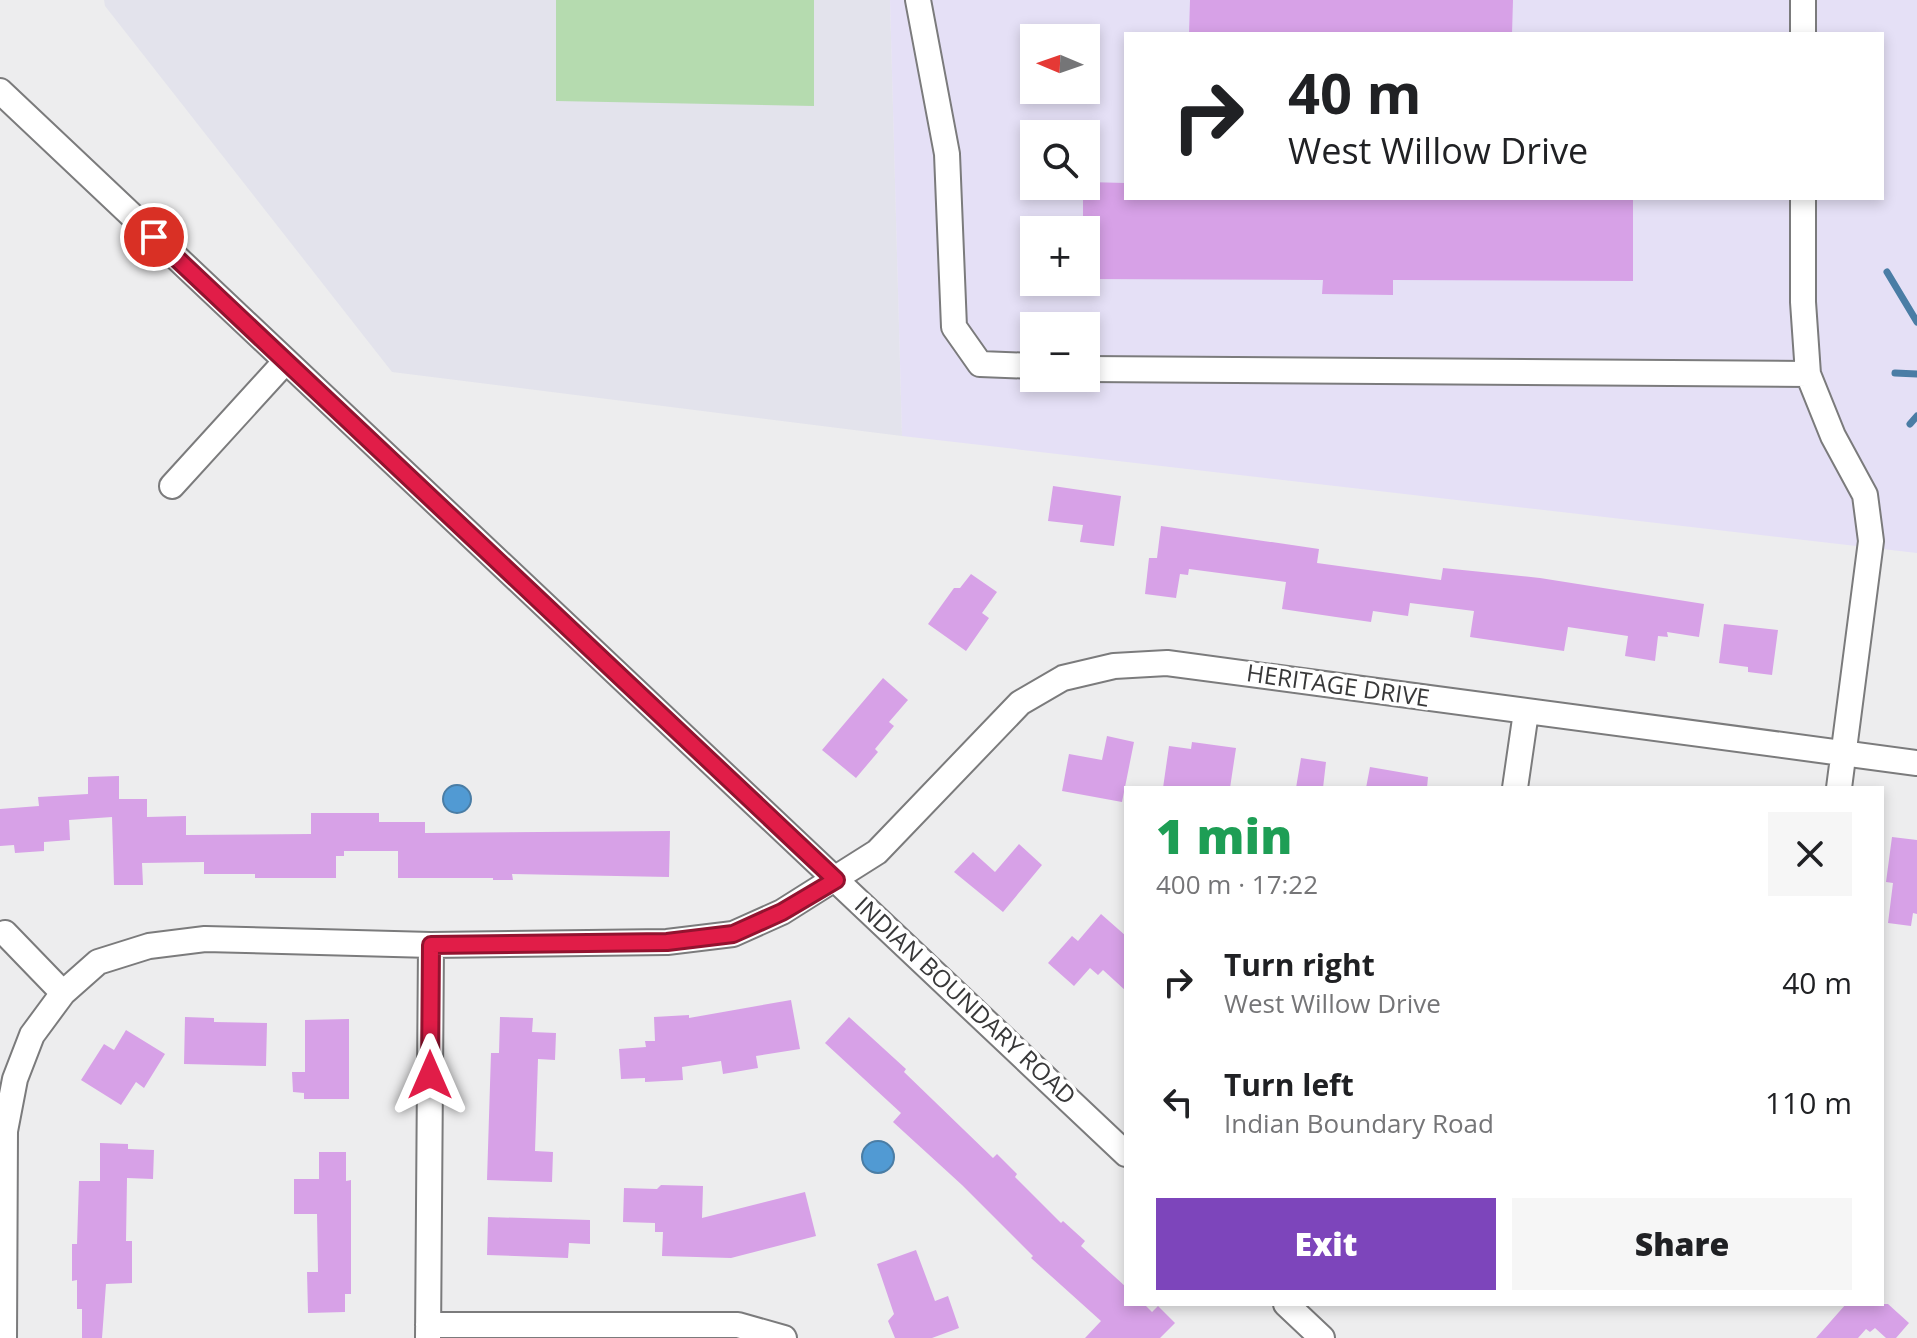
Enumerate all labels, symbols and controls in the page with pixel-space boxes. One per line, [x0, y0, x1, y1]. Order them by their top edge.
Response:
north arrow [1020, 24, 1100, 104]
map controls [1020, 24, 1100, 392]
text: 40 m [1288, 54, 1422, 130]
icon: right [1156, 64, 1260, 168]
button: search [1020, 120, 1100, 200]
text: West Willow Drive [1288, 126, 1588, 175]
pin [120, 203, 188, 271]
icon: arrive [132, 215, 176, 259]
button: + [1020, 216, 1100, 296]
button: − [1020, 312, 1100, 392]
street label: HERITAGE DRIVE [1245, 655, 1432, 714]
text: 1 min [1156, 803, 1292, 868]
button: close [1768, 812, 1852, 896]
text: 400 m · 17:22 [1156, 866, 1318, 902]
street label: INDIAN BOUNDARY ROAD [848, 889, 1084, 1111]
text: Turn right [1224, 944, 1375, 985]
icon: right [1156, 960, 1200, 1004]
text: 40 m [1782, 962, 1852, 1003]
text: West Willow Drive [1224, 985, 1441, 1021]
position arrow [388, 1033, 472, 1117]
text: Turn left [1224, 1064, 1354, 1105]
icon: left [1156, 1080, 1200, 1124]
text: 110 m [1765, 1082, 1852, 1123]
text: Indian Boundary Road [1224, 1105, 1494, 1141]
button: Exit [1156, 1198, 1496, 1290]
button: Share [1512, 1198, 1852, 1290]

